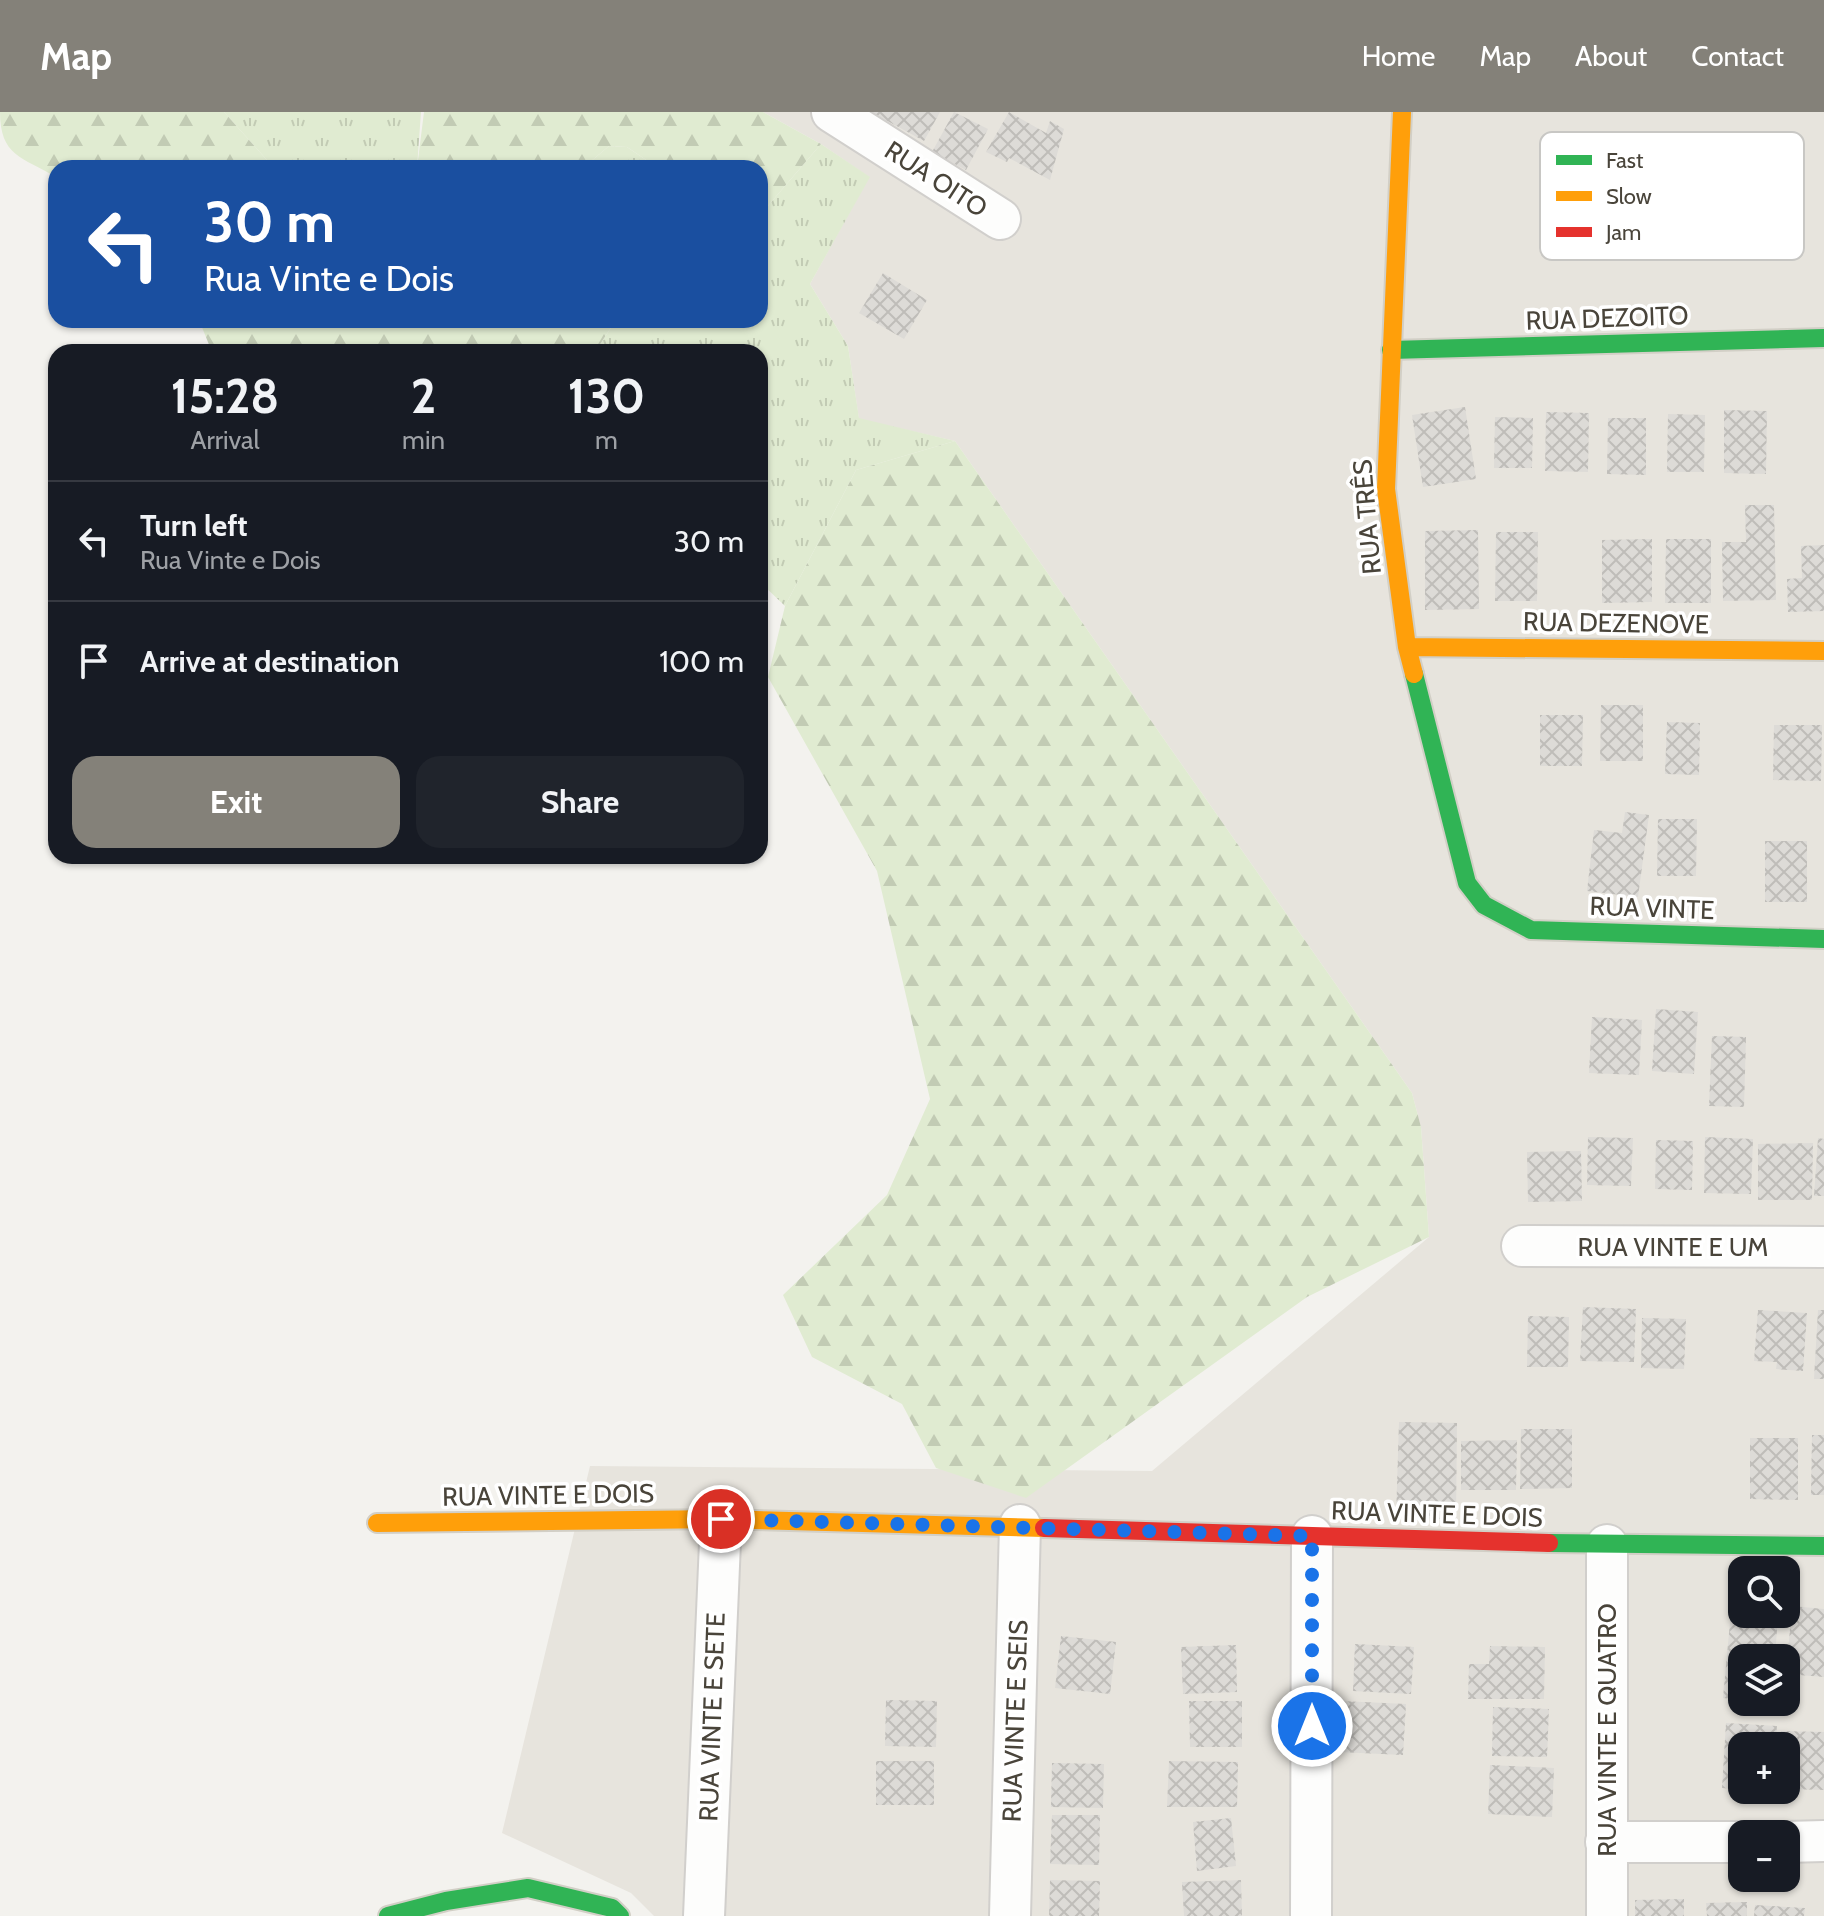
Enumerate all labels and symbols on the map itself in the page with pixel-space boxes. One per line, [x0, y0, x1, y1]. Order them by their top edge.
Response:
legend [1540, 132, 1804, 260]
street label: RUA OITO [879, 134, 993, 224]
text: Fast [1606, 147, 1644, 174]
text: Slow [1606, 183, 1652, 210]
text: Jam [1605, 219, 1641, 246]
street label: RUA DEZOITO [1525, 299, 1689, 337]
street label: RUA TRÊS [1346, 458, 1388, 576]
street label: RUA DEZENOVE [1523, 605, 1709, 641]
street label: RUA VINTE [1589, 890, 1715, 926]
street label: RUA VINTE E UM [1578, 1231, 1768, 1263]
street label: RUA VINTE E DOIS [442, 1477, 654, 1513]
pin [687, 1485, 755, 1553]
street label: RUA VINTE E DOIS [1331, 1494, 1543, 1534]
street label: RUA VINTE E QUATRO [1591, 1603, 1623, 1857]
street label: RUA VINTE E SETE [692, 1612, 732, 1822]
street label: RUA VINTE E SEIS [995, 1619, 1035, 1823]
position arrow [1270, 1684, 1354, 1768]

